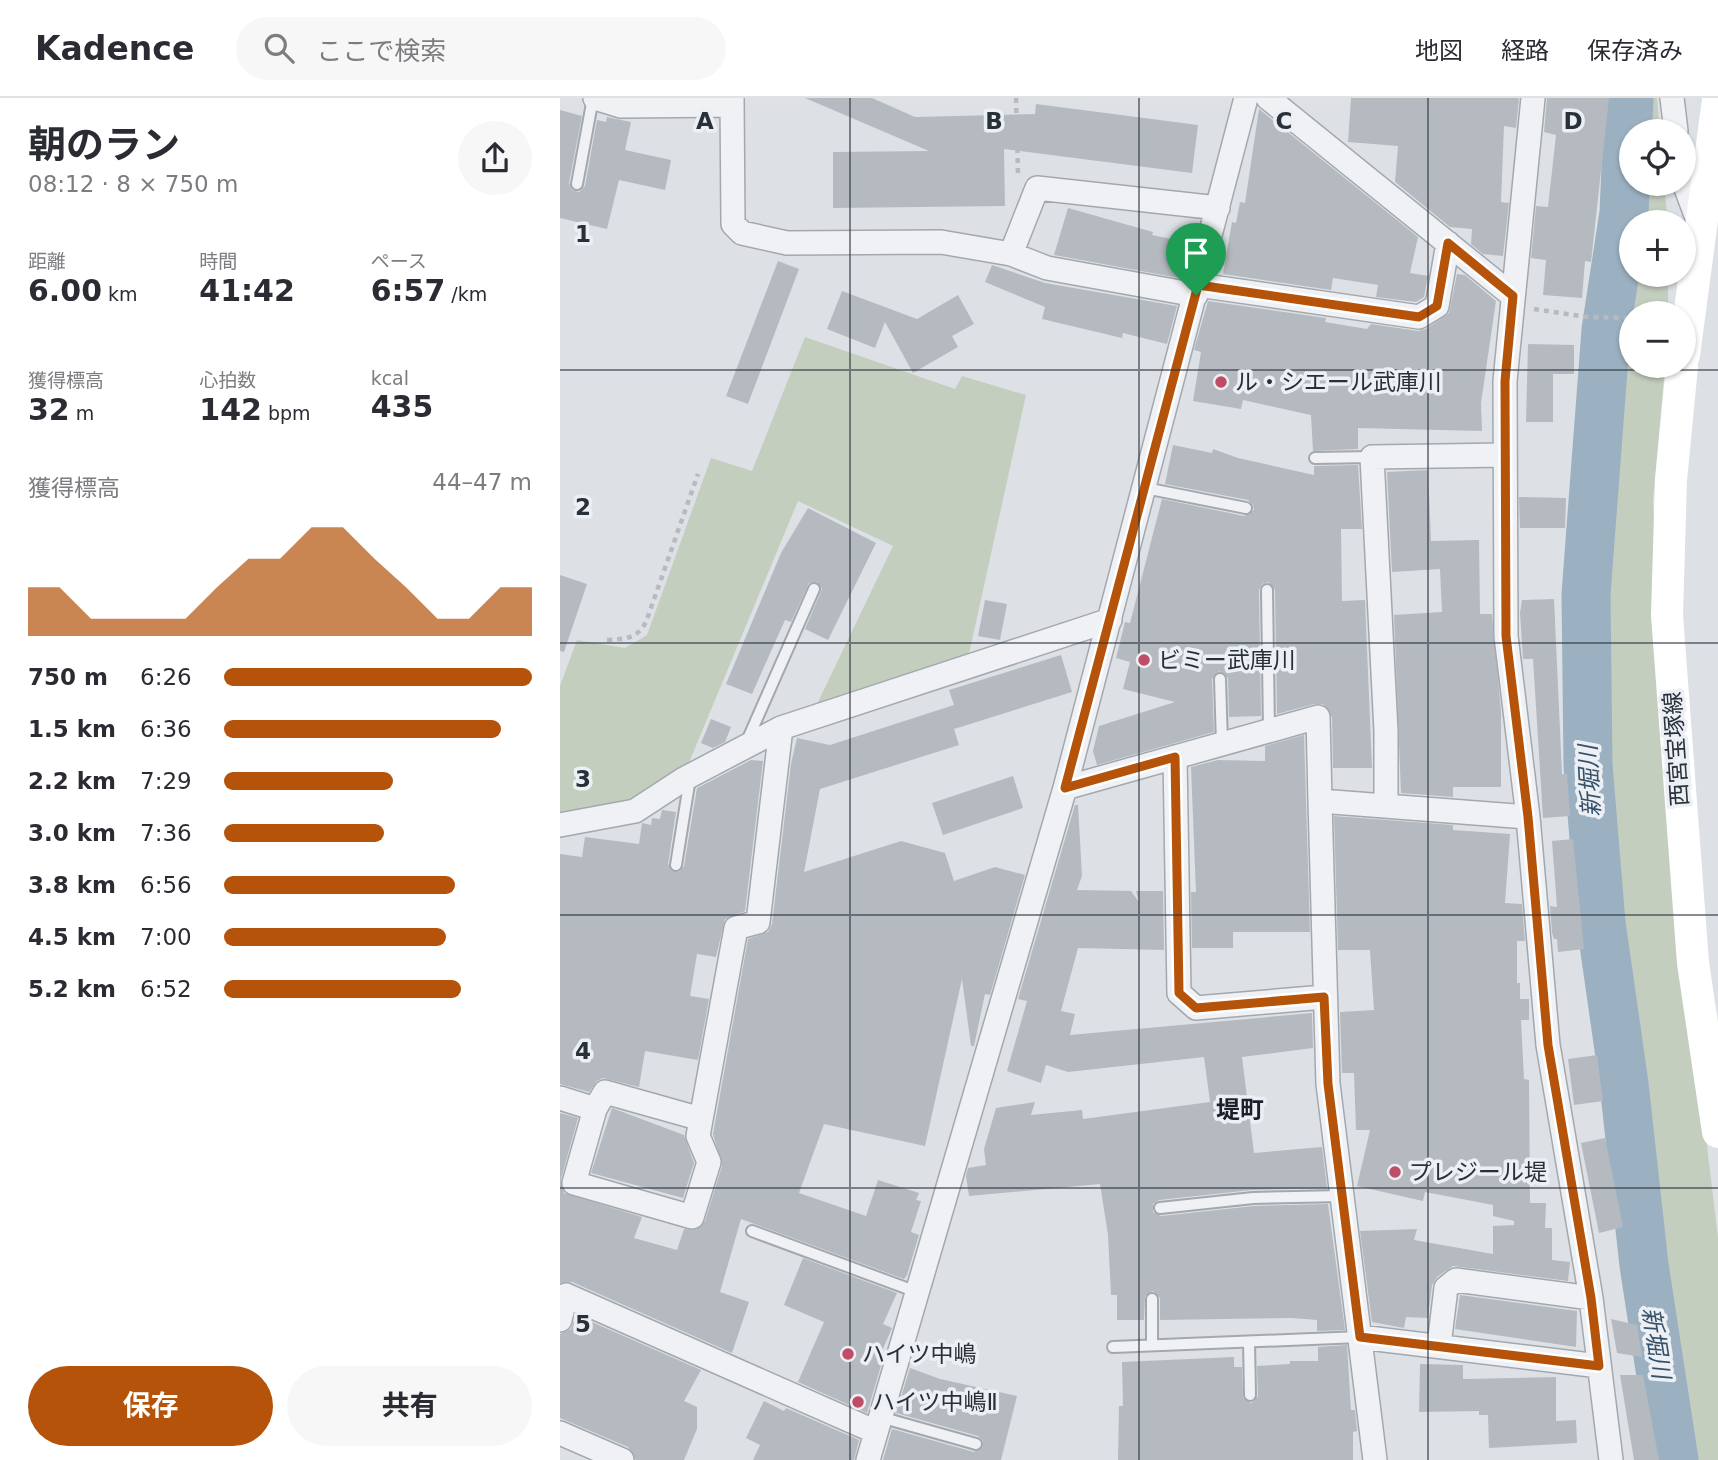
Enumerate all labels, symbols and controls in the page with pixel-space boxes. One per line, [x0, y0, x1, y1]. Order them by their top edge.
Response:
search box [236, 17, 726, 80]
text: Kadence [35, 29, 194, 68]
icon: search [260, 29, 298, 67]
text: ここで検索 [316, 36, 446, 66]
text: 地図 [1415, 37, 1463, 65]
text: 経路 [1501, 37, 1549, 65]
text: 保存済み [1587, 37, 1683, 65]
text: A [696, 108, 714, 134]
text: B [985, 108, 1003, 134]
text: C [1276, 108, 1292, 134]
text: D [1563, 108, 1583, 134]
map controls [1619, 119, 1696, 378]
button: locate [1619, 119, 1696, 196]
button: share [458, 121, 532, 195]
text: 朝のラン [28, 123, 180, 167]
text: 08:12 · 8 × 750 m [28, 171, 238, 197]
button: + [1619, 210, 1696, 287]
text: 1 [575, 221, 591, 247]
pin [1166, 223, 1226, 295]
icon: arrive [1177, 234, 1215, 272]
text: 距離 [28, 250, 66, 272]
text: 時間 [199, 250, 237, 272]
text: ペース [371, 250, 427, 272]
text: 6.00 [28, 273, 102, 308]
text: 41:42 [199, 273, 295, 308]
text: 6:57 [371, 273, 445, 308]
text: km [102, 283, 138, 305]
text: /km [445, 283, 487, 305]
button: − [1619, 301, 1696, 378]
text: kcal [371, 367, 409, 389]
text: 獲得標高 [28, 369, 104, 391]
text: 心拍数 [199, 369, 256, 391]
place label: ル・シエール武庫川 [1235, 369, 1442, 395]
marker: ル・シエール武庫川 [1213, 374, 1229, 390]
text: 435 [371, 389, 433, 424]
text: 32 [28, 392, 70, 427]
text: 142 [199, 392, 262, 427]
text: m [70, 402, 94, 424]
text: bpm [262, 402, 311, 424]
text: 44–47 m [432, 469, 532, 495]
text: 獲得標高 [28, 475, 120, 501]
text: 2 [575, 494, 591, 520]
place label: ビミー武庫川 [1158, 647, 1296, 673]
marker: ビミー武庫川 [1136, 652, 1152, 668]
text: 750 m [28, 664, 108, 690]
text: 6:26 [140, 664, 192, 690]
street label: 西宮宝塚線 [1659, 691, 1693, 807]
text: 1.5 km [28, 716, 116, 742]
text: 6:36 [140, 716, 192, 742]
water label: 新堀川 [1574, 741, 1606, 818]
text: 3 [575, 766, 591, 792]
text: 2.2 km [28, 768, 116, 794]
text: 7:29 [140, 768, 192, 794]
text: 3.0 km [28, 820, 116, 846]
text: 7:36 [140, 820, 192, 846]
text: 3.8 km [28, 872, 116, 898]
text: 6:56 [140, 872, 192, 898]
text: 4.5 km [28, 924, 116, 950]
text: 7:00 [140, 924, 192, 950]
text: 5.2 km [28, 976, 116, 1002]
text: 6:52 [140, 976, 192, 1002]
text: 4 [575, 1038, 591, 1064]
district label: 堤町 [1216, 1096, 1264, 1124]
place label: プレジール堤 [1409, 1159, 1547, 1185]
marker: プレジール堤 [1387, 1164, 1403, 1180]
water label: 新堀川 [1637, 1305, 1676, 1384]
text: 5 [575, 1311, 591, 1337]
place label: ハイツ中嶋 [862, 1341, 977, 1367]
marker: ハイツ中嶋 [840, 1346, 856, 1362]
button: 保存 [28, 1366, 273, 1446]
button: 共有 [287, 1366, 532, 1446]
place label: ハイツ中嶋Ⅱ [872, 1389, 998, 1415]
marker: ハイツ中嶋Ⅱ [850, 1394, 866, 1410]

